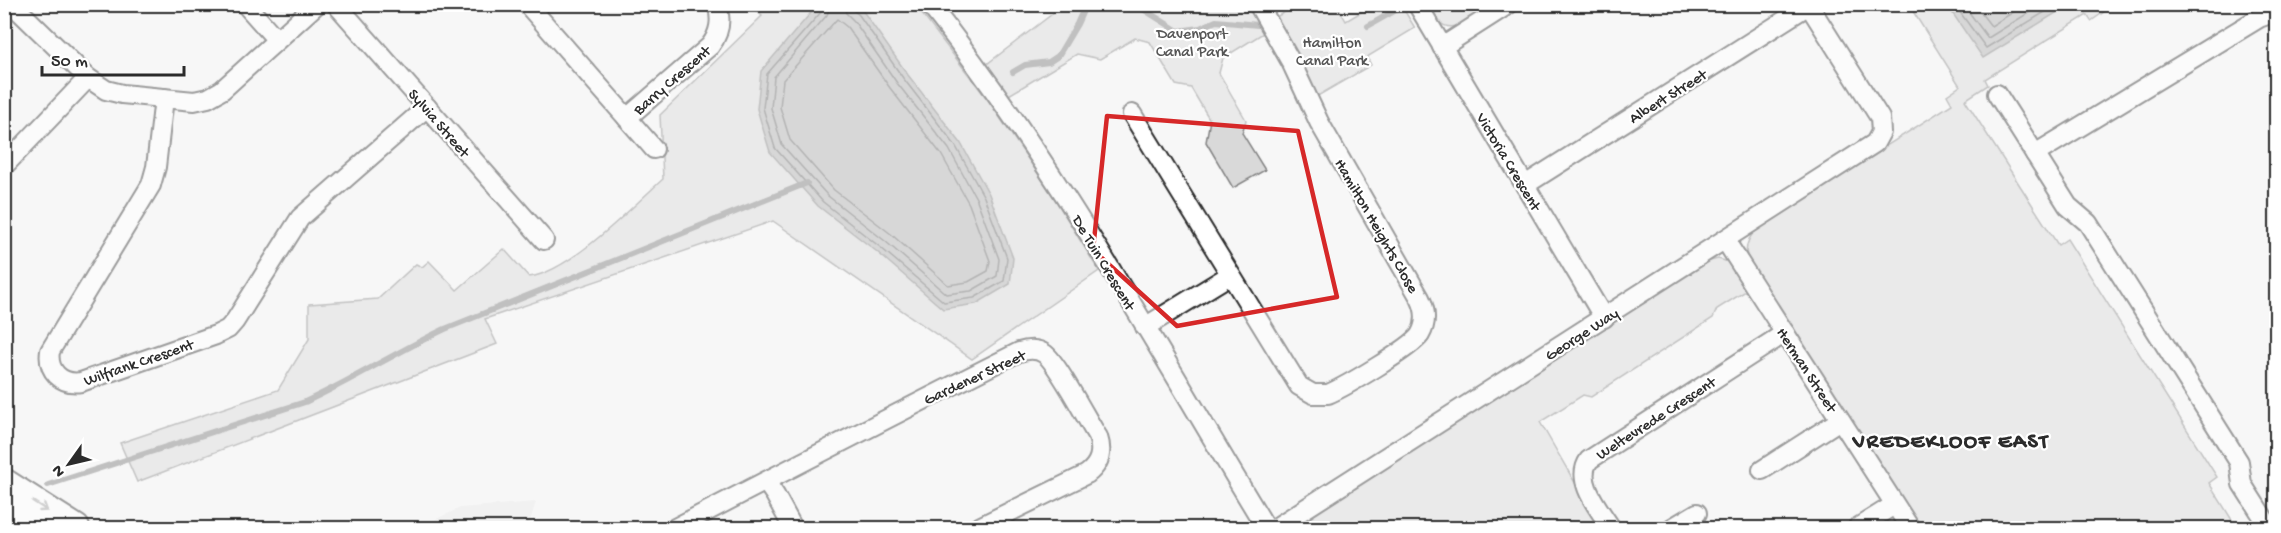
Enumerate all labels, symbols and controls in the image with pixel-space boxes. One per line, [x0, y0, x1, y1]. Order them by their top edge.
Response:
park label: Davenport Canal Park [1156, 26, 1230, 63]
park label: Hamilton Canal Park [1296, 35, 1370, 72]
scale bar [42, 39, 184, 77]
street label: Barry Crescent [630, 42, 717, 121]
text: 50 m [51, 52, 88, 73]
street label: Albert Street [1626, 66, 1713, 129]
street label: Sylvia Street [402, 86, 473, 164]
street label: Victoria Crescent [1470, 110, 1544, 216]
street label: Hamilton Heights Close [1329, 156, 1422, 298]
street label: De Tuin Crescent [1066, 212, 1139, 316]
street label: George Way [1543, 305, 1623, 367]
street label: Herman Street [1771, 325, 1840, 418]
street label: Wilfrank Crescent [82, 336, 198, 392]
street label: Gardener Street [922, 347, 1031, 411]
street label: Weltevrede Crescent [1593, 373, 1722, 466]
district label: VREDEKLOOF EAST [1852, 430, 2049, 456]
north arrow [39, 434, 99, 494]
text: N [48, 460, 70, 480]
one-way arrow [31, 500, 48, 512]

